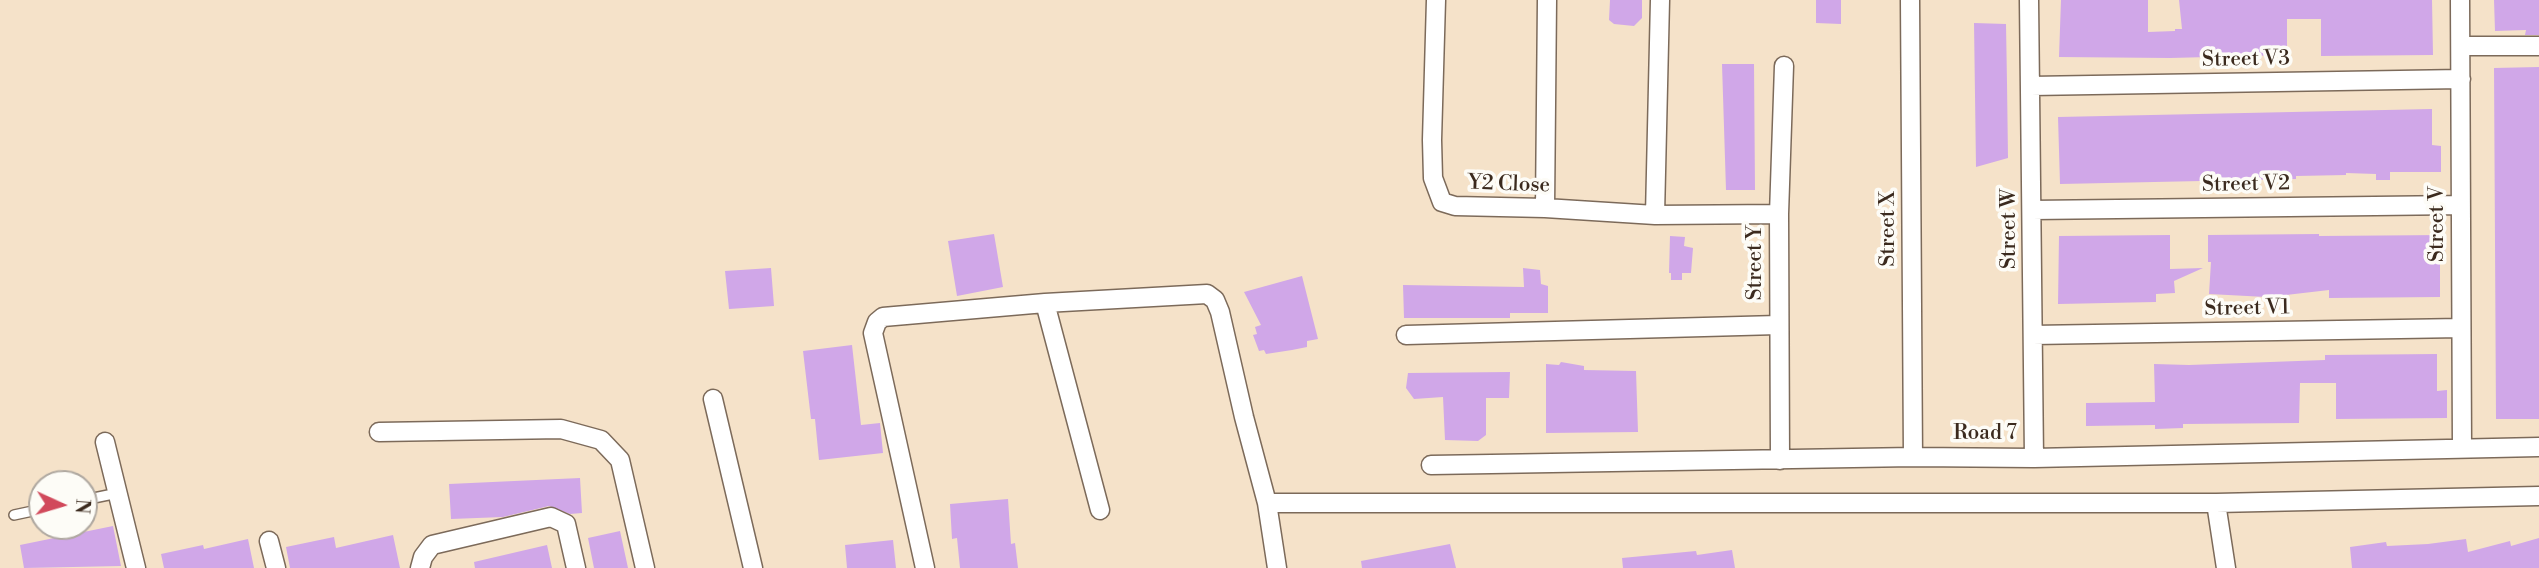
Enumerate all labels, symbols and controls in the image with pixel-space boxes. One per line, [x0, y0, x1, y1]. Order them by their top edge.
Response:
street label: Street V3 [2202, 47, 2290, 73]
street label: Y2 Close [1467, 171, 1551, 199]
street label: Street V2 [2202, 172, 2290, 198]
street label: Street V [2425, 186, 2451, 262]
street label: Street W [1997, 189, 2023, 269]
street label: Street X [1876, 191, 1902, 267]
street label: Street Y [1743, 225, 1769, 301]
street label: Street V1 [2204, 296, 2290, 322]
street label: Road 7 [1953, 421, 2017, 447]
north arrow [28, 470, 98, 540]
text: N [69, 498, 94, 515]

